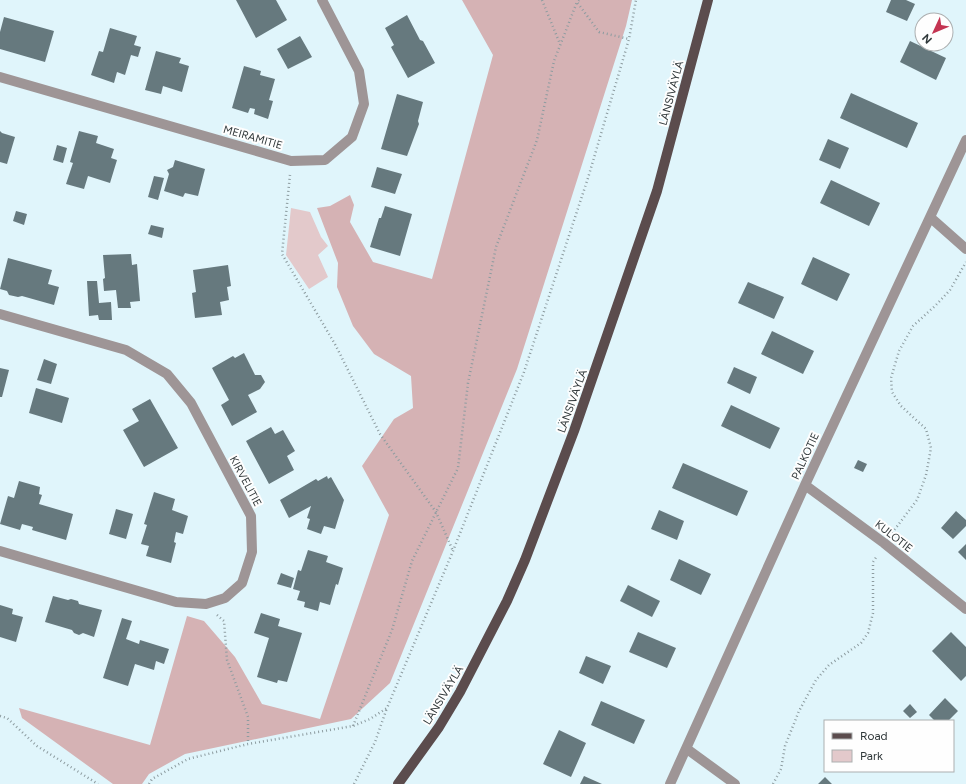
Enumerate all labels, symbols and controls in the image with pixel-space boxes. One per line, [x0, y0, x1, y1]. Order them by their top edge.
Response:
north arrow [914, 12, 954, 52]
text: N [920, 31, 935, 46]
street label: LÄNSIVÄYLÄ [657, 59, 686, 127]
street label: MEIRAMITIE [222, 123, 284, 152]
street label: LÄNSIVÄYLÄ [555, 367, 590, 435]
street label: PALKOTIE [789, 431, 822, 482]
street label: KIRVELITIE [227, 454, 264, 509]
street label: KULOTIE [872, 518, 915, 555]
street label: LÄNSIVÄYLÄ [421, 663, 466, 727]
legend [824, 720, 954, 772]
text: Road [860, 729, 888, 743]
text: Park [860, 749, 883, 763]

